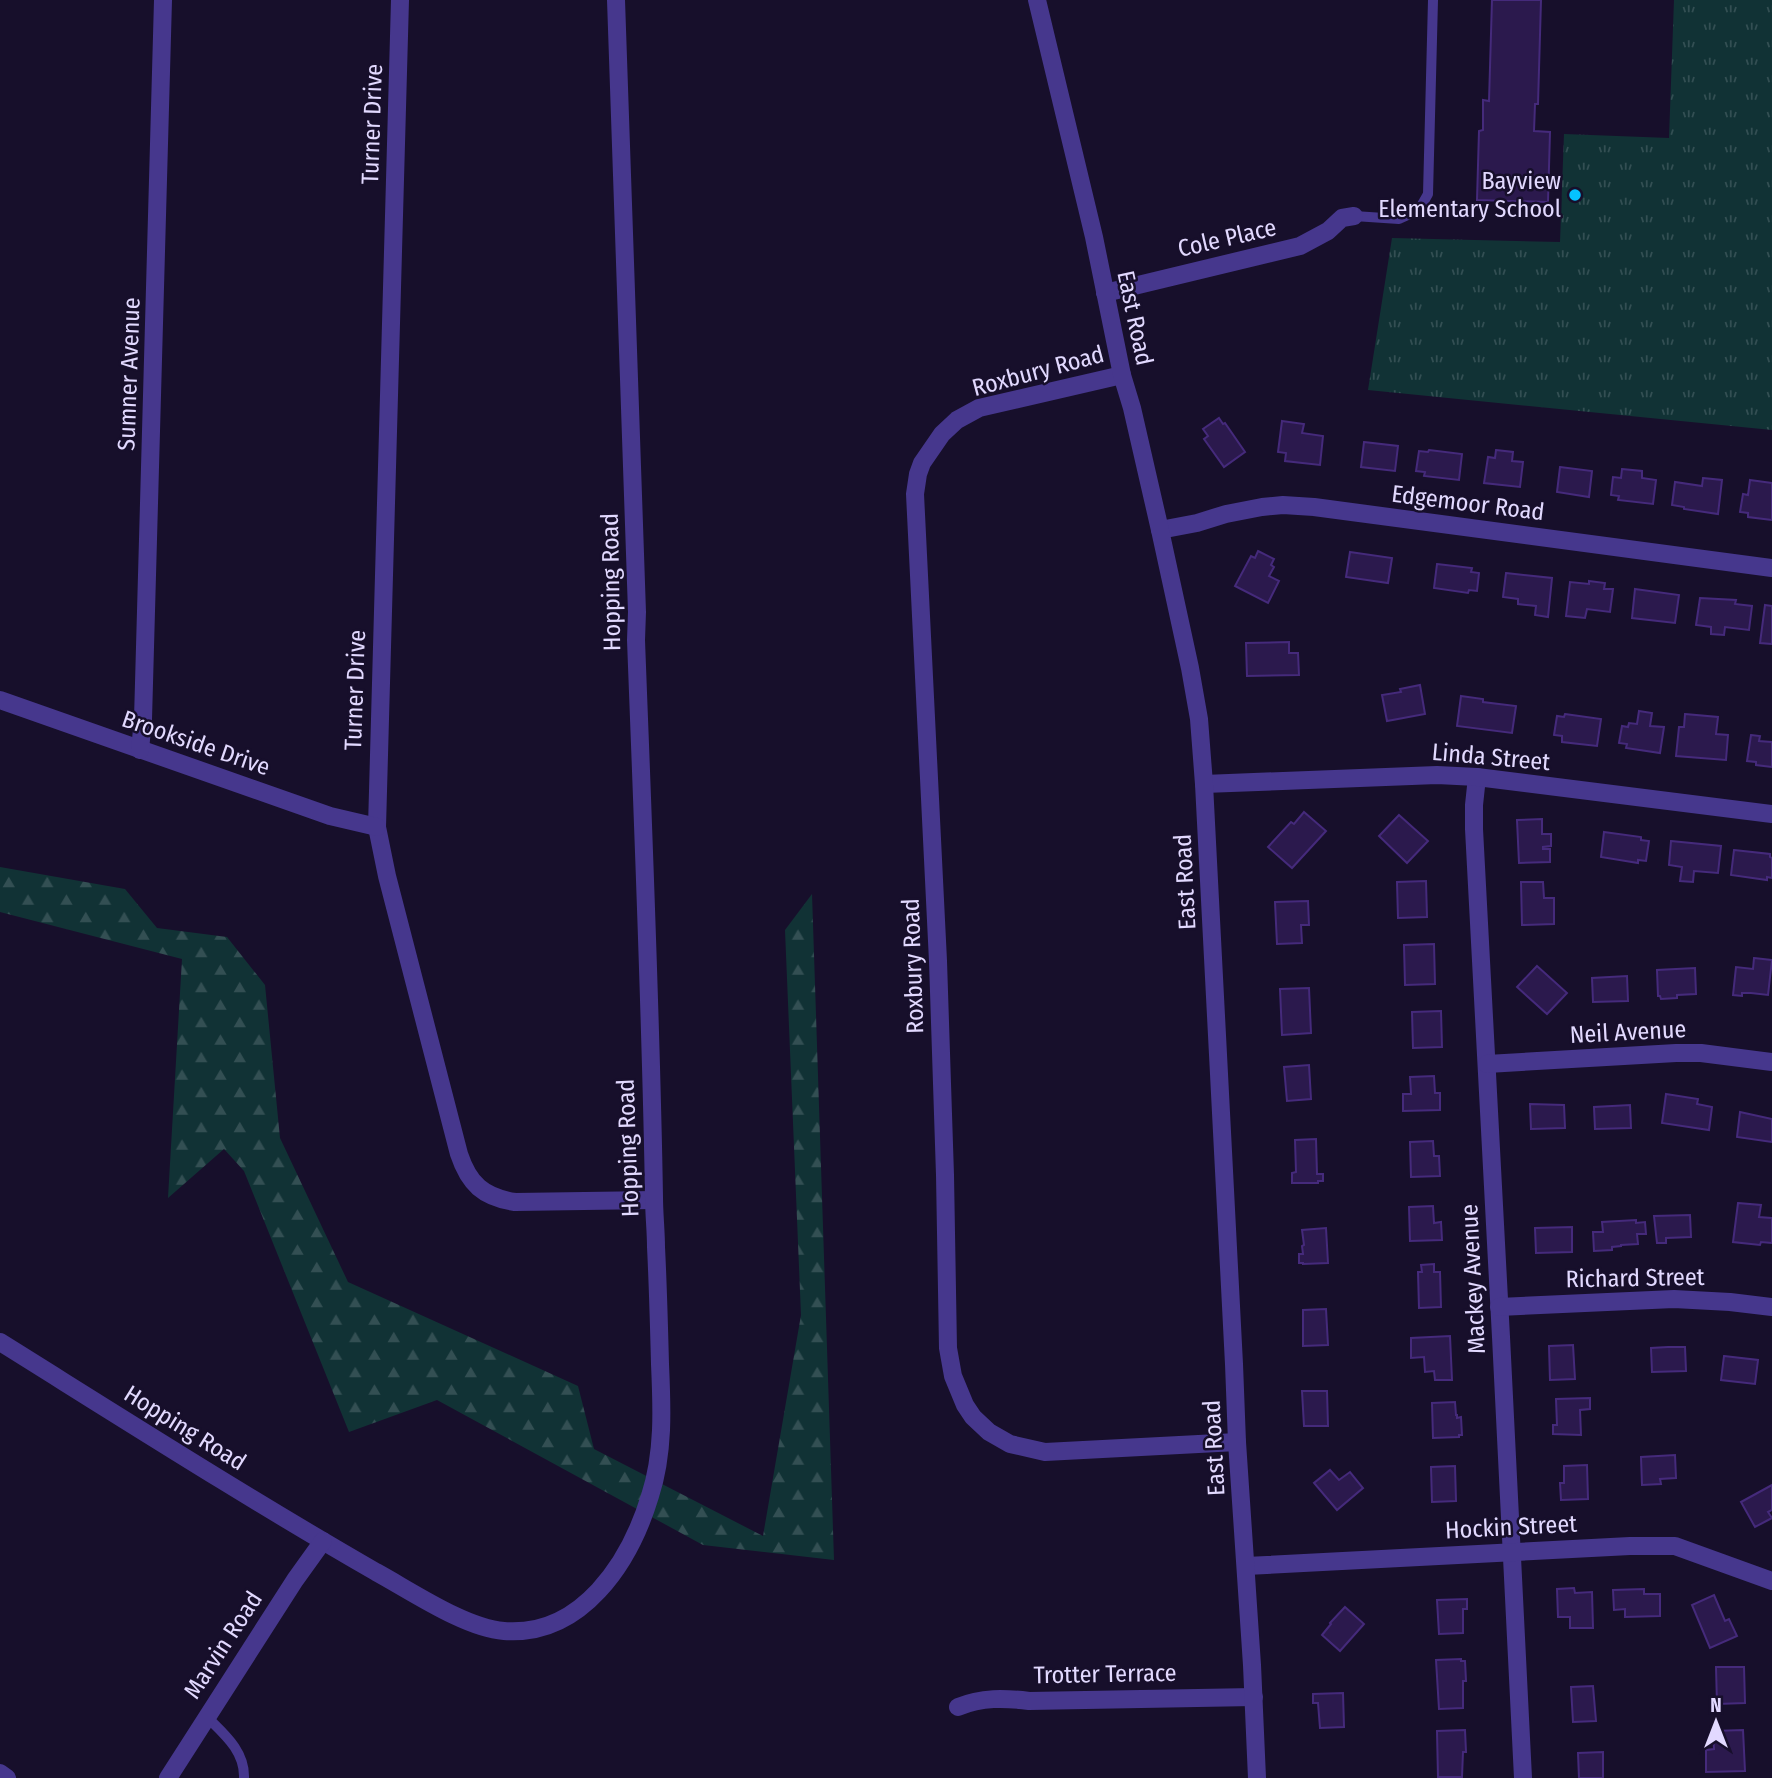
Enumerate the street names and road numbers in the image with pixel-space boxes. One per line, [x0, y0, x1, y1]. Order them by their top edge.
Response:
street label: Turner Drive [356, 63, 388, 185]
street label: Cole Place [1175, 213, 1279, 263]
street label: East Road [1111, 268, 1159, 368]
street label: Sumner Avenue [112, 297, 146, 451]
street label: Roxbury Road [969, 340, 1107, 402]
street label: Edgemoor Road [1390, 480, 1546, 526]
street label: Hopping Road [596, 513, 626, 651]
street label: Turner Drive [339, 629, 371, 751]
street label: Brookside Drive [118, 705, 274, 781]
street label: Linda Street [1431, 738, 1551, 776]
street label: East Road [1169, 833, 1201, 931]
street label: Roxbury Road [897, 898, 929, 1034]
street label: Neil Avenue [1569, 1015, 1687, 1049]
street label: Hopping Road [612, 1079, 644, 1217]
street label: Mackey Avenue [1455, 1203, 1491, 1355]
street label: Richard Street [1565, 1263, 1705, 1293]
street label: Hopping Road [119, 1380, 251, 1476]
street label: East Road [1198, 1399, 1230, 1497]
street label: Hockin Street [1444, 1510, 1578, 1544]
street label: Marvin Road [178, 1586, 268, 1704]
street label: Trotter Terrace [1033, 1659, 1177, 1689]

